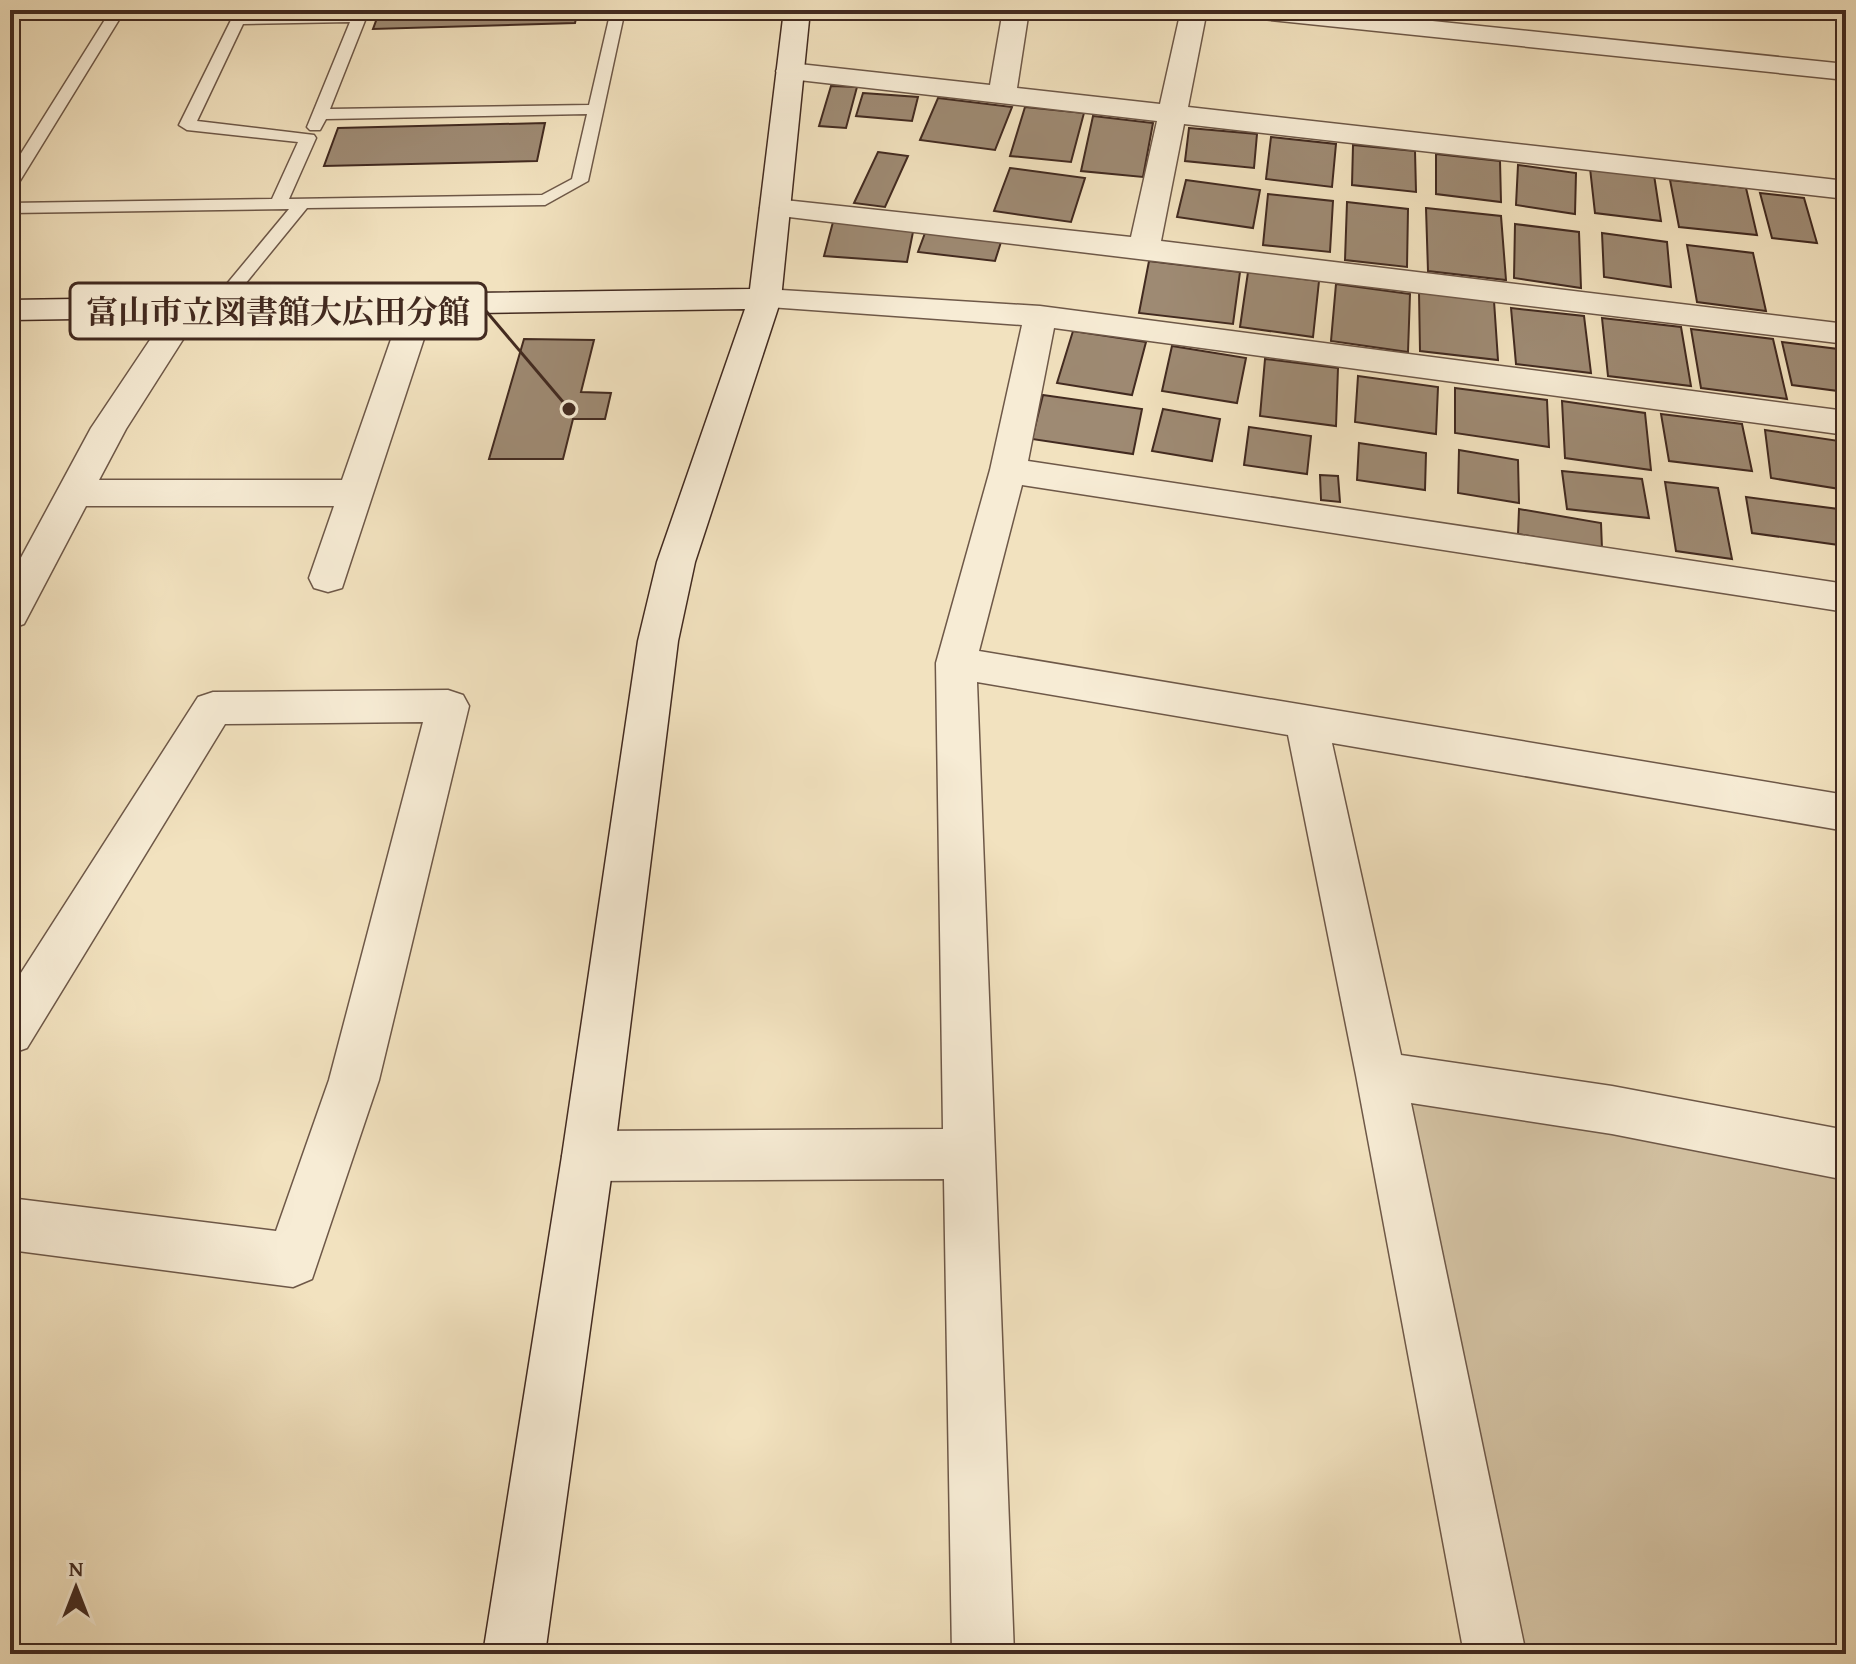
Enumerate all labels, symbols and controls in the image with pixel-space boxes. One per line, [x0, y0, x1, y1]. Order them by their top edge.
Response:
callout: 富山市立図書館大広田分館 [70, 283, 486, 339]
text: 富山市立図書館大広田分館 [86, 288, 470, 335]
north arrow [36, 1548, 116, 1628]
text: N [69, 1552, 84, 1584]

